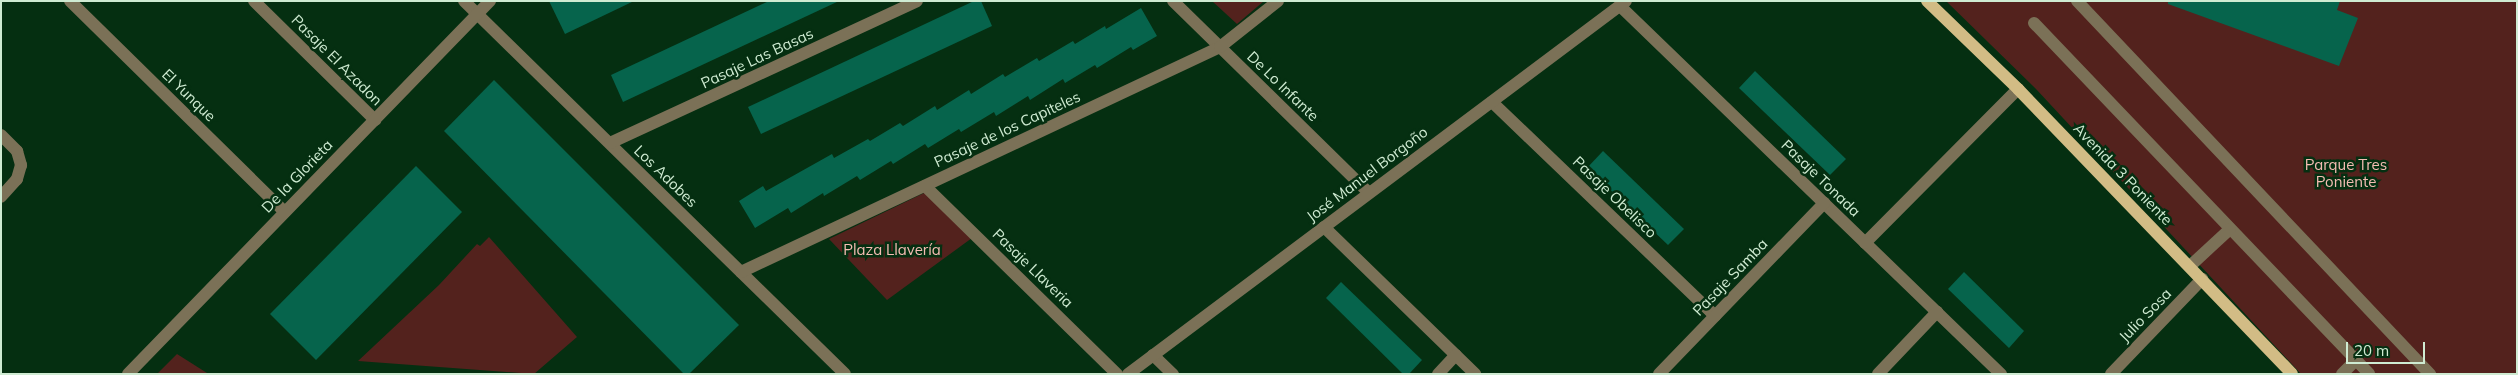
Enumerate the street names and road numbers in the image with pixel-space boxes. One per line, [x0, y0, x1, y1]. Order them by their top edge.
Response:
street label: Pasaje El Azadon [288, 11, 386, 109]
street label: Pasaje Las Basas [698, 24, 816, 92]
street label: De Lo Infante [1243, 47, 1323, 125]
street label: El Yunque [158, 65, 220, 125]
street label: Pasaje de los Capiteles [931, 87, 1083, 171]
street label: Avenida 3 Poniente [2070, 119, 2176, 229]
street label: José Manuel Borgoño [1303, 123, 1431, 225]
street label: De la Glorieta [258, 136, 336, 216]
street label: Pasaje Tonada [1778, 136, 1864, 220]
street label: Los Adobes [631, 141, 701, 211]
street label: Pasaje Obelisco [1569, 152, 1661, 242]
street label: Pasaje Llaveria [989, 225, 1077, 311]
street label: Pasaje Samba [1689, 235, 1771, 319]
street label: Julio Sosa [2115, 284, 2175, 346]

